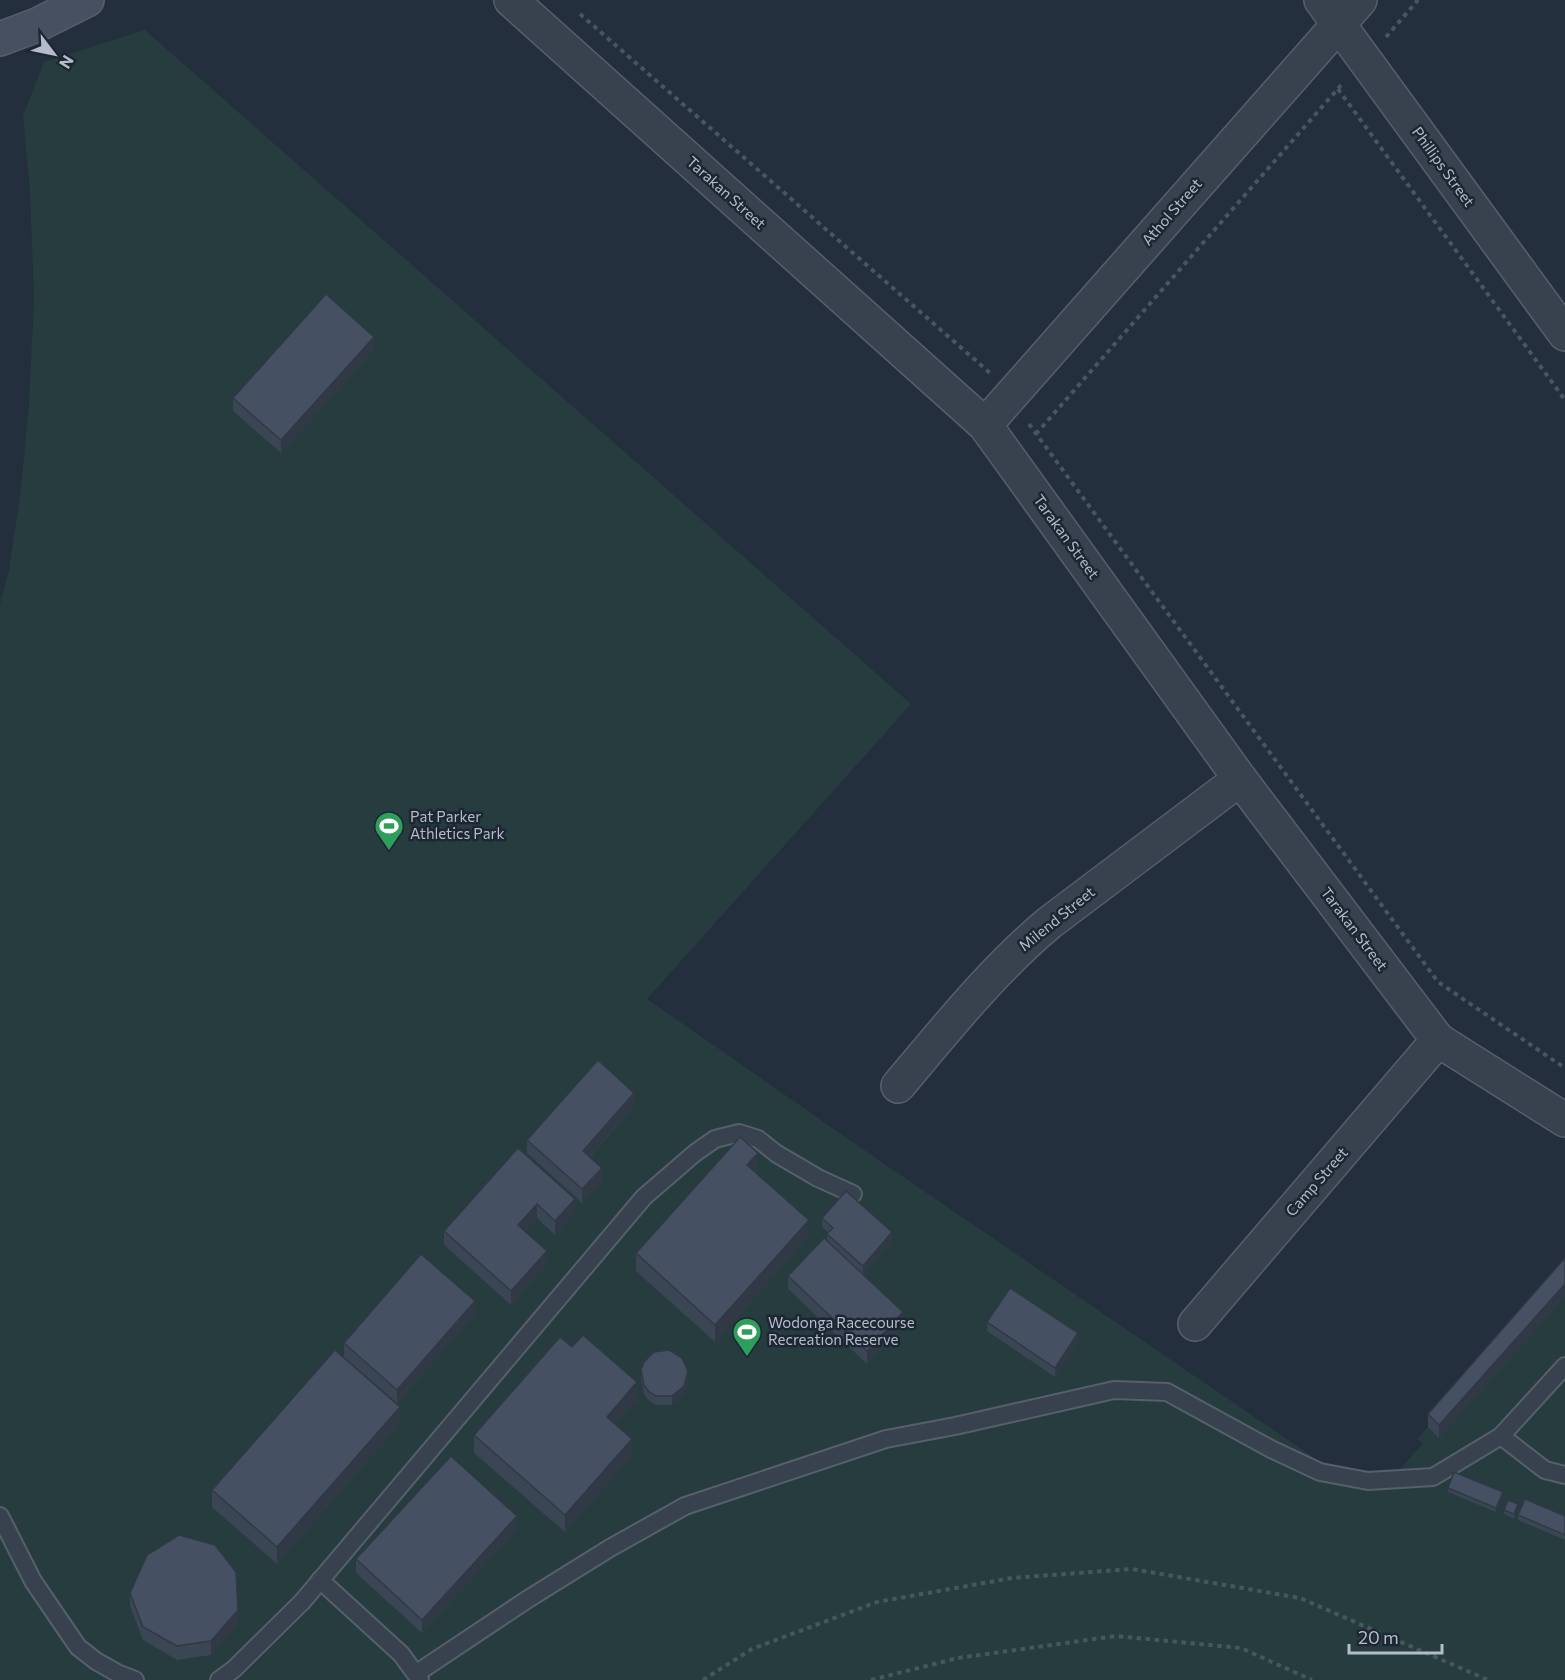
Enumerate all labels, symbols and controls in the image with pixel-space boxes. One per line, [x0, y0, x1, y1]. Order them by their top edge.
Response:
north arrow [24, 24, 84, 84]
text: N [56, 52, 78, 72]
street label: Phillips Street [1409, 123, 1479, 210]
street label: Tarakan Street [684, 152, 770, 232]
street label: Athol Street [1137, 174, 1205, 248]
street label: Tarakan Street [1030, 491, 1103, 582]
place label: Pat Parker Athletics Park [410, 807, 505, 842]
sports icon: Pat Parker Athletics Park [373, 810, 405, 852]
street label: Milend Street [1015, 882, 1098, 954]
street label: Tarakan Street [1318, 883, 1392, 974]
street label: Camp Street [1281, 1143, 1351, 1219]
place label: Wodonga Racecourse Recreation Reserve [768, 1313, 915, 1348]
sports icon: Wodonga Racecourse Recreation Reserve [731, 1316, 763, 1358]
scale bar [1349, 1617, 1442, 1655]
text: 20 m [1358, 1626, 1399, 1648]

